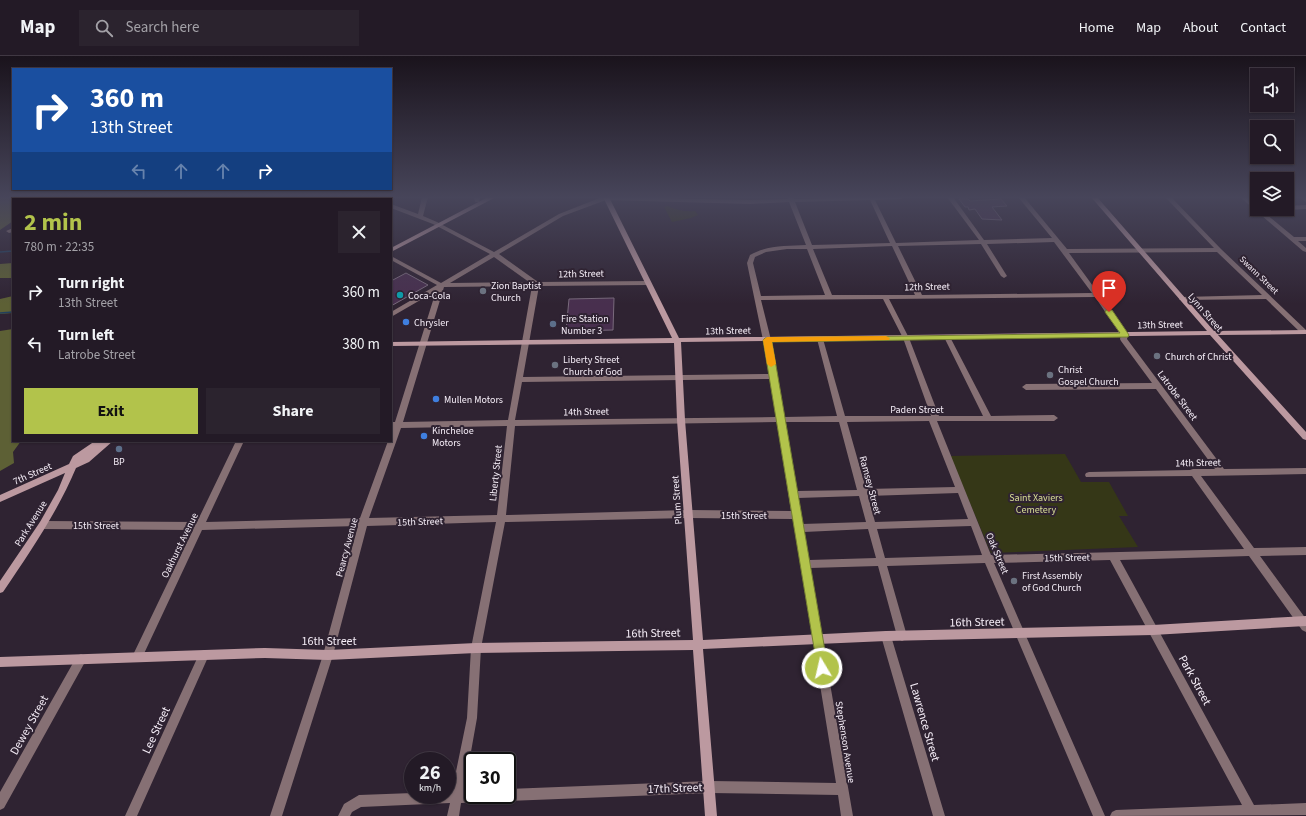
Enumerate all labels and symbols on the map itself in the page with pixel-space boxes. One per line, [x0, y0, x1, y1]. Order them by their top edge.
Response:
street label: Swann Street [1236, 253, 1281, 297]
street label: 12th Street [558, 267, 605, 281]
pin [1092, 271, 1126, 312]
place label: Zion Baptist Church [491, 279, 542, 305]
street label: 12th Street [904, 280, 951, 294]
marker: Zion Baptist Church [478, 286, 488, 296]
place label: Coca-Cola [408, 289, 450, 303]
marker: Coca-Cola [395, 290, 405, 300]
street label: Lynn Street [1184, 290, 1226, 336]
place label: Fire Station Number 3 [561, 312, 609, 338]
place label: Chrysler [414, 316, 449, 330]
marker: Chrysler [401, 317, 411, 327]
street label: 13th Street [1137, 318, 1184, 332]
marker: Fire Station Number 3 [548, 319, 558, 329]
street label: 13th Street [705, 324, 752, 338]
place label: Church of Christ [1165, 350, 1232, 364]
marker: Church of Christ [1152, 351, 1162, 361]
place label: Liberty Street Church of God [563, 353, 622, 379]
marker: Liberty Street Church of God [550, 360, 560, 370]
place label: Christ Gospel Church [1058, 363, 1119, 389]
street label: Latrobe Street [1154, 368, 1201, 424]
marker: Christ Gospel Church [1045, 370, 1055, 380]
place label: Mullen Motors [444, 393, 503, 407]
marker: Mullen Motors [431, 394, 441, 404]
street label: Paden Street [890, 403, 944, 417]
street label: 14th Street [563, 405, 610, 419]
place label: Kincheloe Motors [432, 424, 474, 450]
marker: Kincheloe Motors [419, 431, 429, 441]
marker: BP [114, 444, 124, 454]
street label: Liberty Street [486, 444, 506, 502]
place label: BP [113, 455, 125, 469]
street label: Ramsey Street [856, 455, 885, 517]
street label: 14th Street [1175, 456, 1222, 470]
street label: 7th Street [11, 459, 54, 489]
street label: Plum Street [668, 474, 686, 525]
park label: Saint Xaviers Cemetery [1009, 491, 1063, 517]
street label: Park Avenue [11, 498, 50, 549]
street label: 15th Street [721, 509, 768, 523]
street label: Oakhurst Avenue [158, 510, 202, 580]
street label: 15th Street [397, 514, 444, 530]
street label: Pearcy Avenue [332, 516, 362, 578]
street label: 15th Street [73, 519, 120, 533]
street label: Oak Street [982, 531, 1012, 577]
street label: 15th Street [1044, 551, 1091, 565]
place label: First Assembly of God Church [1022, 569, 1083, 595]
marker: First Assembly of God Church [1009, 576, 1019, 586]
street label: 16th Street [949, 614, 1005, 631]
street label: 16th Street [625, 625, 681, 642]
street label: 16th Street [302, 633, 356, 650]
position arrow [801, 647, 843, 689]
street label: Park Street [1174, 652, 1215, 708]
street label: Lawrence Street [905, 681, 944, 763]
street label: Dewey Street [6, 692, 53, 758]
street label: Stephenson Avenue [832, 700, 858, 784]
street label: Lee Street [138, 704, 175, 756]
speed limit sign: 30 [464, 752, 516, 804]
street label: 17th Street [647, 779, 703, 798]

